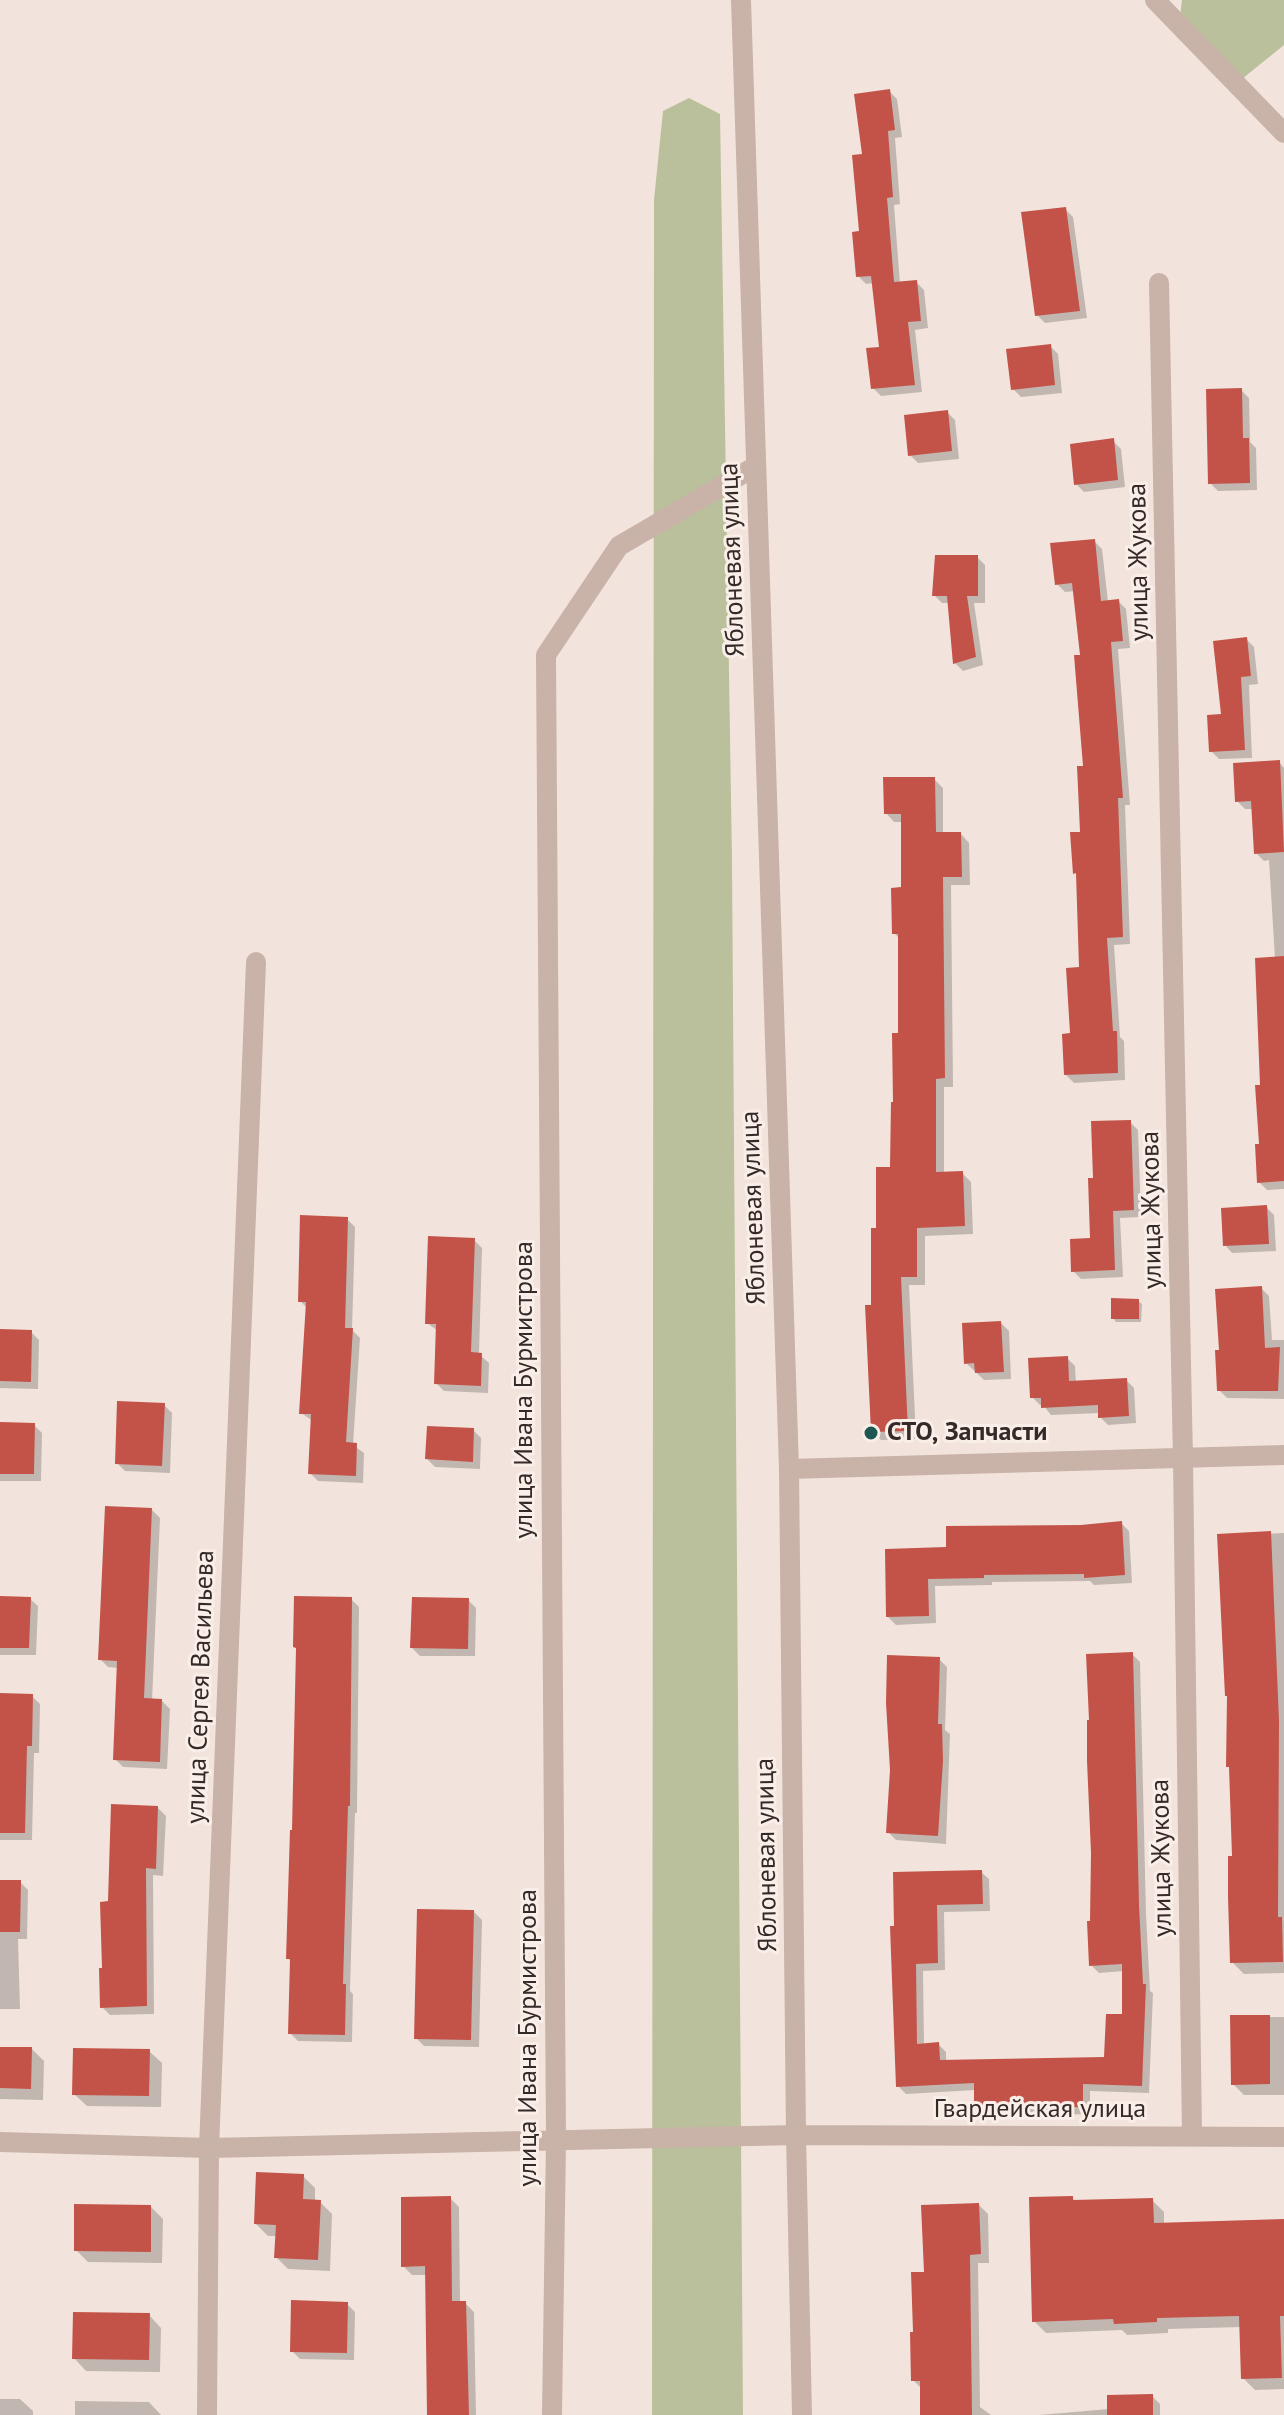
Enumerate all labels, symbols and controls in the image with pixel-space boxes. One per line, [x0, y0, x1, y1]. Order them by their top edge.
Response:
street label: Яблоневая улица [714, 462, 752, 658]
street label: улица Жукова [1122, 483, 1156, 641]
street label: Яблоневая улица [735, 1110, 773, 1306]
street label: улица Жукова [1135, 1131, 1169, 1289]
street label: улица Ивана Бурмистрова [509, 1241, 541, 1539]
place label: СТО, Запчасти [887, 1417, 1047, 1449]
marker: СТО, Запчасти [862, 1424, 880, 1442]
street label: улица Сергея Васильева [181, 1550, 221, 1824]
street label: Яблоневая улица [750, 1758, 784, 1952]
street label: улица Жукова [1145, 1779, 1179, 1937]
street label: улица Ивана Бурмистрова [513, 1889, 545, 2187]
street label: Гвардейская улица [934, 2094, 1146, 2126]

